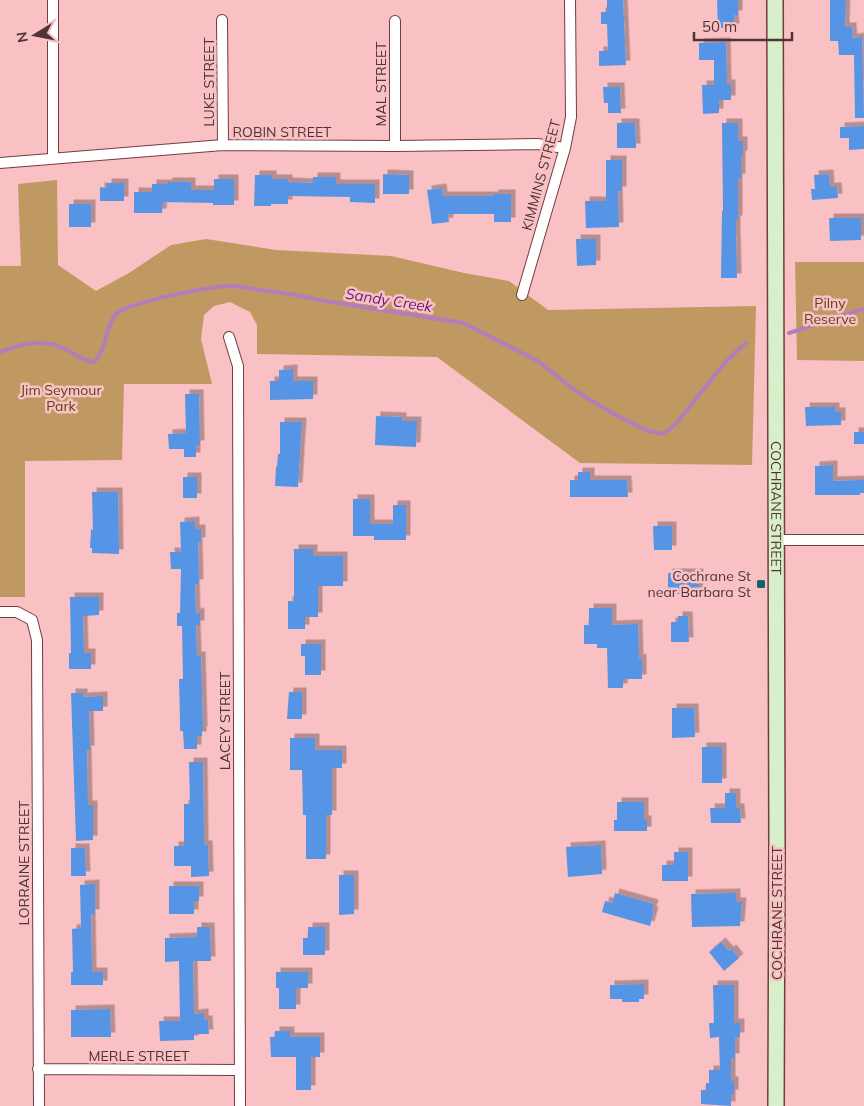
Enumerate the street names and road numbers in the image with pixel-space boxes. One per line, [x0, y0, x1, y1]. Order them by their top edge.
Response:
street label: LUKE STREET [200, 37, 218, 127]
street label: MAL STREET [372, 41, 390, 126]
street label: KIMMINS STREET [518, 117, 565, 233]
street label: ROBIN STREET [232, 123, 332, 141]
street label: COCHRANE STREET [767, 441, 785, 576]
street label: LACEY STREET [216, 671, 234, 770]
street label: LORRAINE STREET [15, 800, 33, 925]
street label: COCHRANE STREET [768, 845, 786, 980]
street label: MERLE STREET [89, 1047, 190, 1065]

